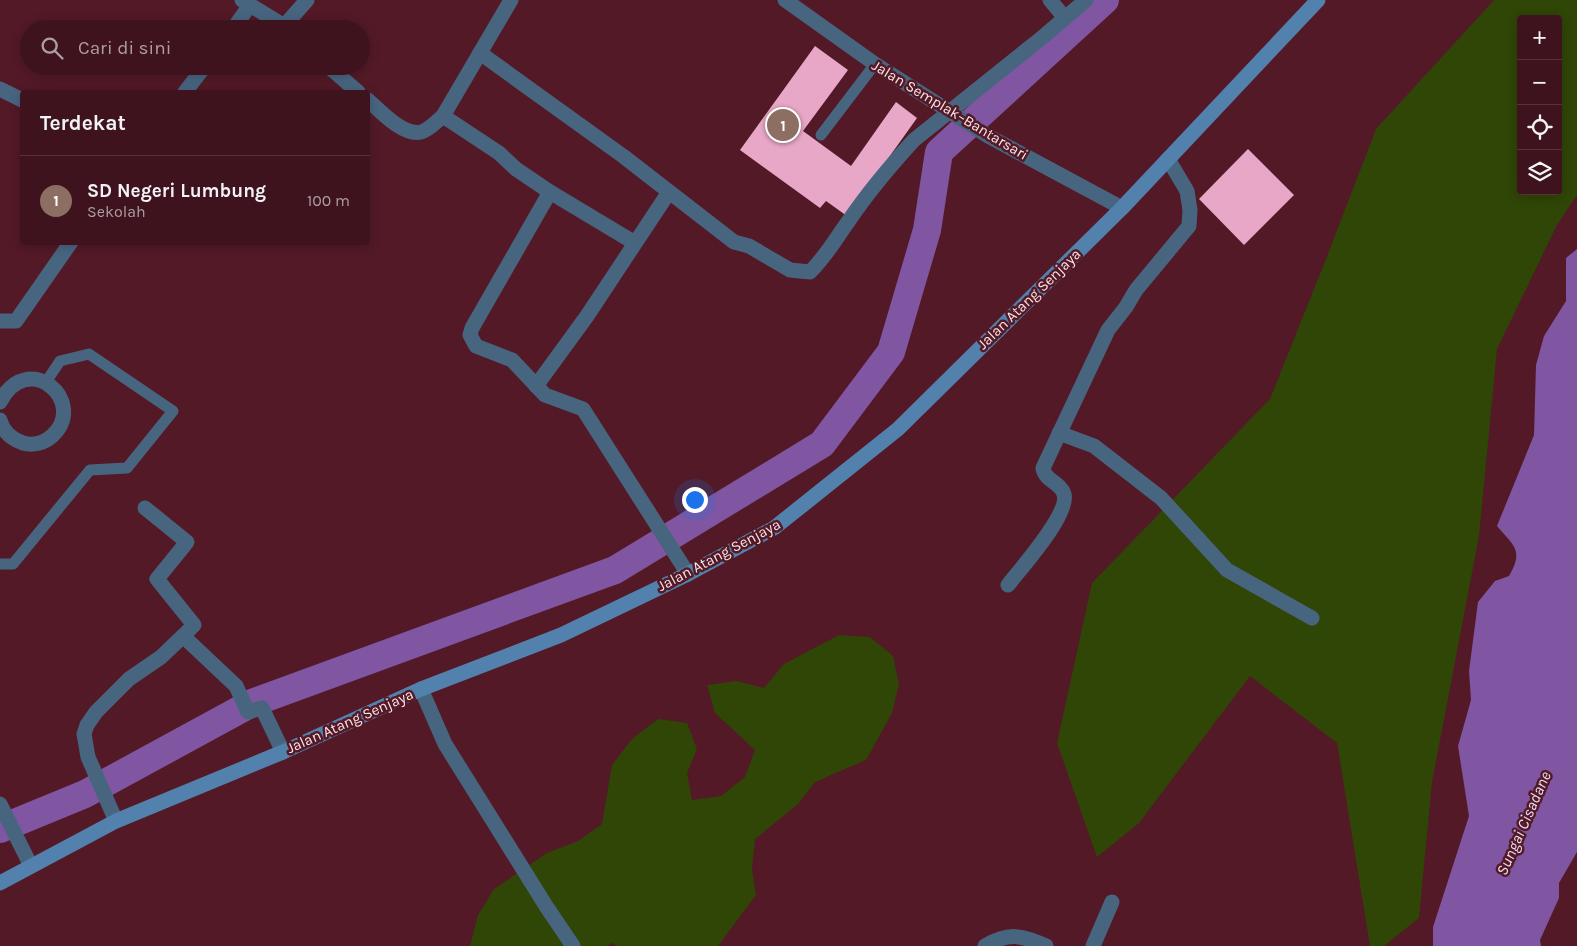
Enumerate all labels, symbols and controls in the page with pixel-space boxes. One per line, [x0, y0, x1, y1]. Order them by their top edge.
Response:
map controls [1517, 15, 1562, 195]
button: + [1517, 15, 1562, 60]
search box [20, 20, 370, 75]
icon: search [38, 34, 66, 62]
text: Cari di sini [78, 37, 171, 59]
street label: Jalan Semplak–Bantarsari [869, 56, 1031, 164]
button: − [1517, 60, 1562, 105]
button: locate [1517, 105, 1562, 150]
pin: 1 [767, 106, 799, 144]
text: Terdekat [40, 111, 126, 135]
button: layers [1517, 150, 1562, 195]
text: SD Negeri Lumbung [87, 180, 266, 202]
text: 1 [53, 191, 59, 210]
text: 100 m [307, 191, 350, 210]
text: Sekolah [87, 202, 146, 221]
street label: Jalan Atang Senjaya [973, 245, 1085, 353]
your location [682, 487, 708, 513]
street label: Jalan Atang Senjaya [654, 515, 784, 595]
street label: Jalan Atang Senjaya [284, 685, 416, 757]
water label: Sungai Cisadane [1492, 768, 1555, 878]

